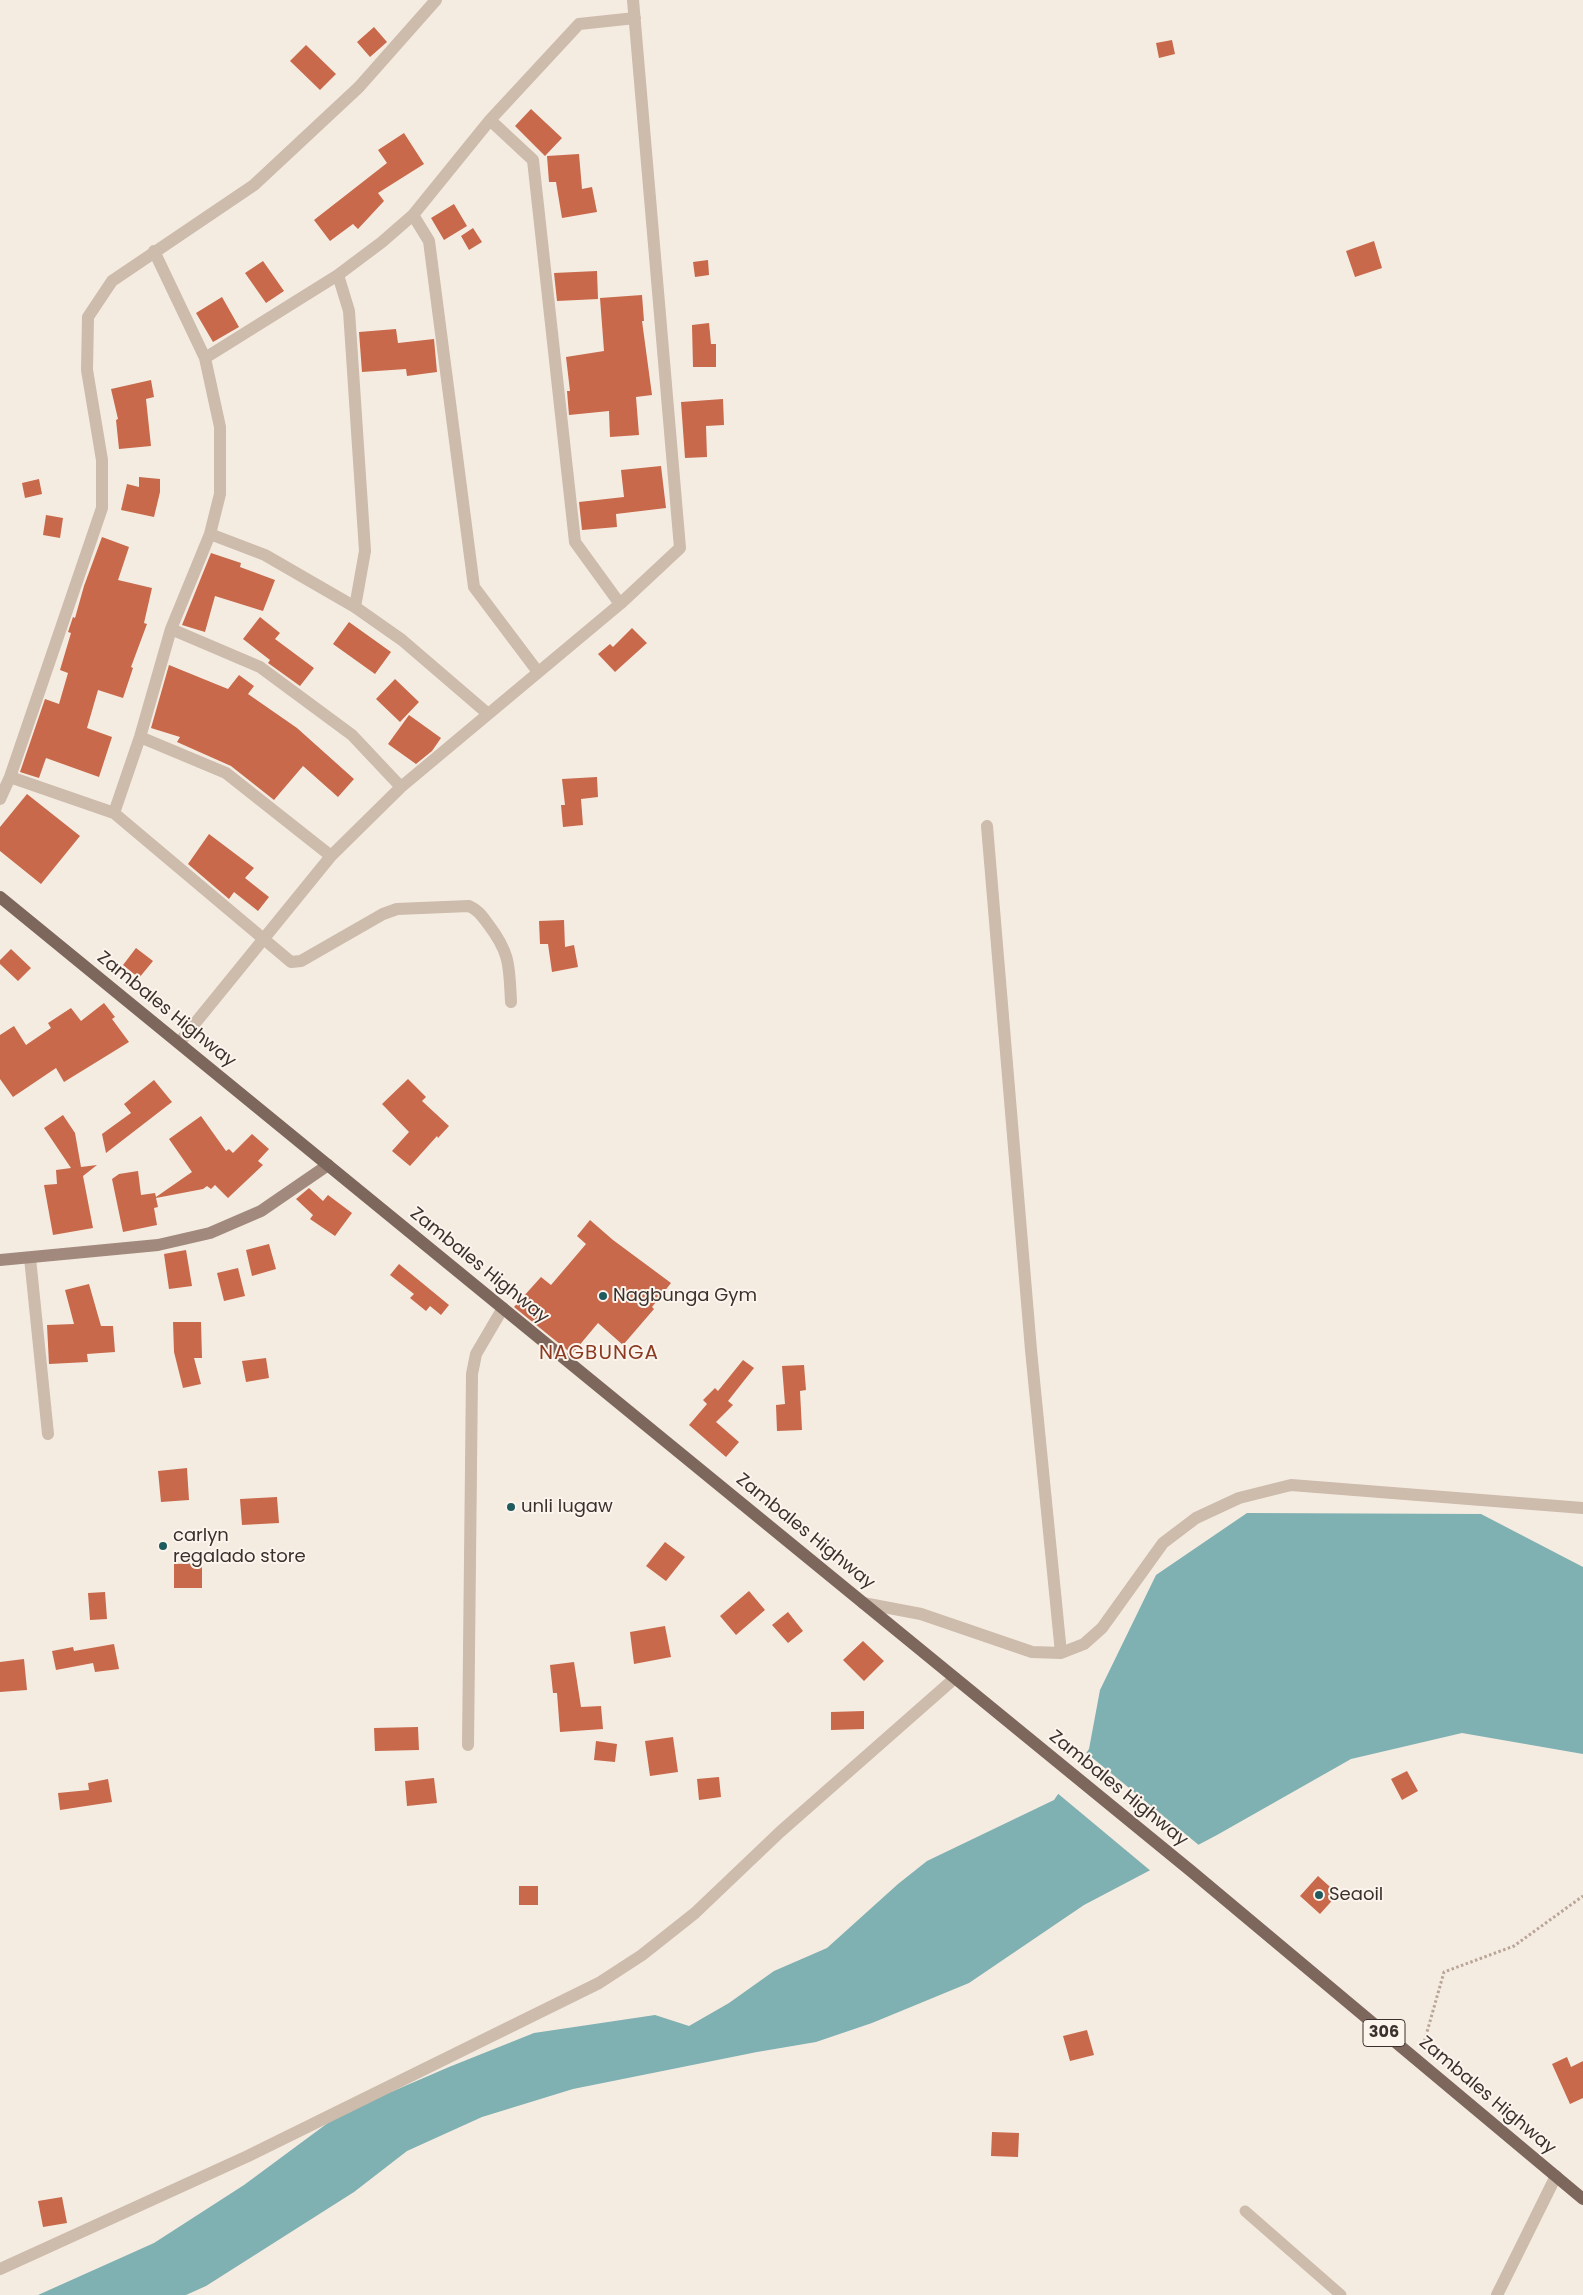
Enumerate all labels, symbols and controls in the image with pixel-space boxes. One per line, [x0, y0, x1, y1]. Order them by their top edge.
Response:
street label: Zambales Highway [92, 947, 240, 1073]
street label: Zambales Highway [405, 1203, 553, 1329]
place label: Nagbunga Gym [613, 1285, 757, 1307]
marker: Nagbunga Gym [597, 1290, 609, 1302]
district label: NAGBUNGA [538, 1342, 660, 1366]
street label: Zambales Highway [731, 1469, 879, 1595]
place label: unli lugaw [521, 1496, 613, 1518]
marker: unli lugaw [505, 1501, 517, 1513]
place label: carlyn regalado store [173, 1525, 306, 1568]
marker: carlyn regalado store [157, 1540, 169, 1552]
street label: Zambales Highway [1044, 1726, 1192, 1852]
place label: Seaoil [1329, 1884, 1383, 1906]
marker: Seaoil [1313, 1889, 1325, 1901]
road number: 306 [1363, 2020, 1405, 2046]
street label: Zambales Highway [1414, 2032, 1560, 2160]

